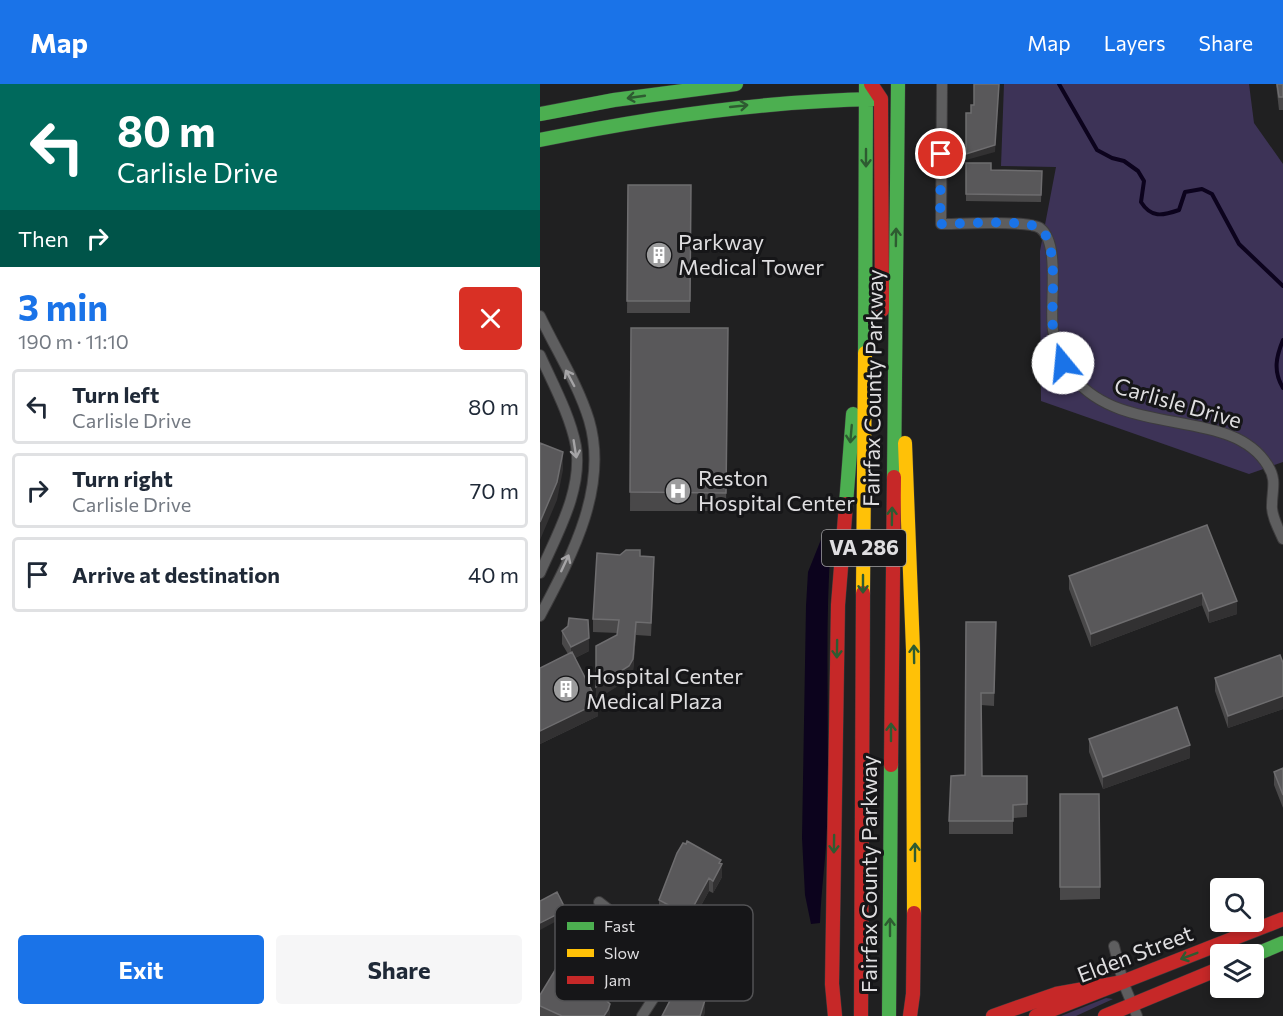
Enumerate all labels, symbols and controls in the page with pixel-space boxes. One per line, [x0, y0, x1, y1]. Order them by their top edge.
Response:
text: Map [30, 25, 88, 59]
text: Map [1027, 30, 1071, 55]
text: Layers [1104, 30, 1166, 55]
text: Share [1199, 30, 1253, 55]
one-way arrow [627, 91, 647, 102]
one-way arrow [729, 100, 749, 111]
text: 80 m [117, 104, 216, 156]
icon: left [18, 108, 96, 186]
pin [915, 128, 966, 179]
icon: arrive [924, 137, 957, 170]
one-way arrow [860, 147, 872, 167]
text: Carlisle Drive [117, 156, 278, 189]
icon: right [81, 222, 114, 255]
text: Then [18, 225, 69, 252]
place label: Parkway Medical Tower [678, 228, 824, 280]
one-way arrow [890, 228, 902, 248]
building icon: Parkway Medical Tower [644, 240, 674, 270]
street label: Fairfax County Parkway [857, 269, 888, 507]
text: 3 min [18, 284, 108, 328]
button: close [459, 287, 522, 350]
text: 190 m · 11:10 [18, 329, 129, 353]
position arrow [1031, 331, 1095, 395]
one-way arrow [564, 370, 576, 387]
street label: Carlisle Drive [1111, 371, 1245, 434]
text: Turn left [72, 381, 159, 408]
icon: left [21, 390, 54, 423]
text: 80 m [468, 393, 519, 420]
text: Carlisle Drive [72, 408, 191, 432]
one-way arrow [846, 423, 857, 443]
one-way arrow [570, 439, 581, 458]
place label: Reston Hospital Center [698, 464, 855, 516]
text: Turn right [72, 465, 173, 492]
icon: right [21, 474, 54, 507]
hospital icon: Reston Hospital Center [663, 476, 693, 506]
text: 70 m [470, 477, 519, 504]
text: Carlisle Drive [72, 492, 191, 516]
one-way arrow [886, 507, 898, 527]
road number: VA 286 [822, 530, 906, 566]
one-way arrow [560, 555, 571, 573]
icon: arrive [21, 558, 54, 591]
text: Arrive at destination [72, 561, 280, 588]
text: 40 m [468, 561, 519, 588]
one-way arrow [858, 573, 869, 593]
one-way arrow [831, 639, 843, 659]
one-way arrow [908, 645, 920, 665]
place label: Hospital Center Medical Plaza [586, 662, 743, 714]
building icon: Hospital Center Medical Plaza [551, 674, 581, 704]
one-way arrow [885, 723, 897, 743]
street label: Fairfax County Parkway [855, 755, 882, 993]
one-way arrow [828, 834, 839, 854]
one-way arrow [909, 842, 921, 862]
map controls [1210, 878, 1264, 998]
button: search [1210, 878, 1264, 932]
legend [555, 905, 753, 1001]
text: Fast [604, 916, 635, 935]
one-way arrow [884, 918, 896, 938]
street label: Elden Street [1073, 919, 1197, 988]
button: Exit [18, 935, 264, 1004]
button: Share [276, 935, 522, 1004]
text: Slow [604, 943, 640, 962]
button: layers [1210, 944, 1264, 998]
one-way arrow [1181, 951, 1199, 962]
text: Jam [604, 970, 631, 989]

